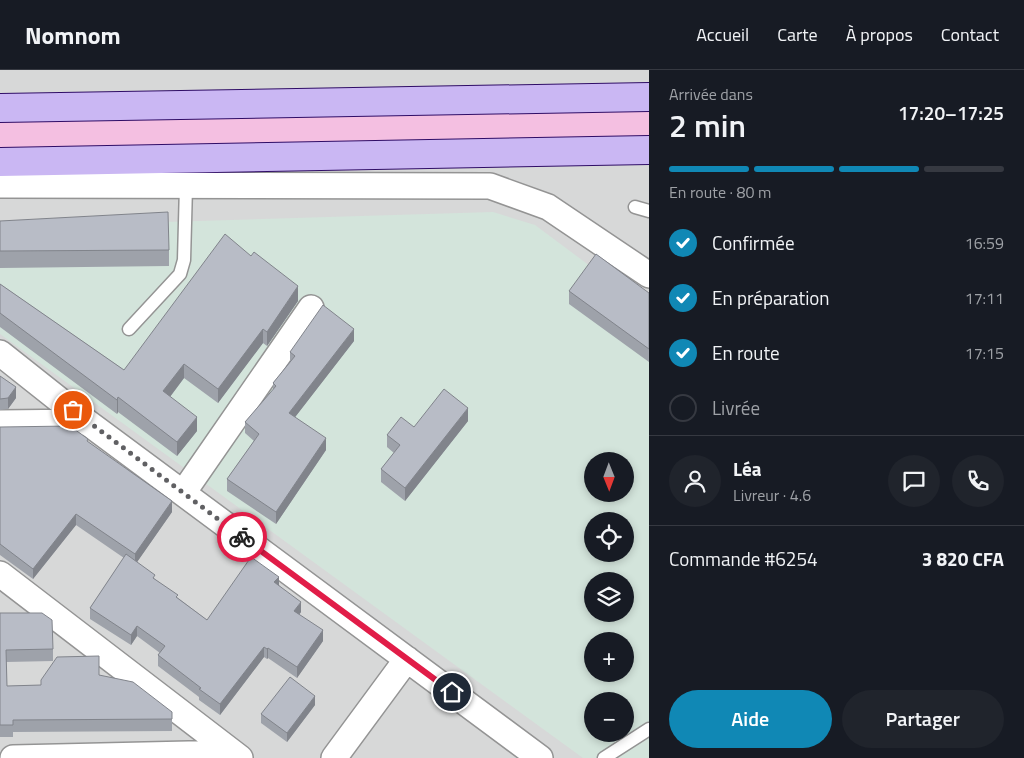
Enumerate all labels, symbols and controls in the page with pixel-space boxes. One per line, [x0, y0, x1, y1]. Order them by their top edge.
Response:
text: Nomnom [25, 17, 121, 53]
text: Accueil [696, 21, 749, 48]
text: Carte [777, 21, 818, 48]
text: À propos [846, 21, 913, 48]
text: Contact [941, 21, 999, 48]
text: Arrivée dans [669, 82, 753, 106]
text: 17:20–17:25 [898, 98, 1004, 127]
text: 2 min [669, 101, 746, 149]
text: En route · 80 m [669, 180, 771, 204]
text: Confirmée [712, 228, 794, 257]
icon: check [669, 229, 697, 257]
text: 16:59 [965, 231, 1004, 255]
text: En préparation [712, 283, 830, 312]
icon: check [669, 284, 697, 312]
text: 17:11 [965, 286, 1004, 310]
text: En route [712, 338, 780, 367]
icon: check [669, 339, 697, 367]
text: 17:15 [965, 341, 1004, 365]
pin [52, 389, 94, 431]
text: Livrée [712, 393, 760, 422]
icon: bag [59, 396, 87, 424]
north arrow [584, 452, 634, 502]
map controls [584, 452, 634, 742]
text: Léa [733, 454, 761, 483]
button: person [669, 455, 721, 507]
button: chat [888, 455, 940, 507]
button: phone [952, 455, 1004, 507]
text: Livreur · 4.6 [733, 483, 811, 507]
courier [217, 512, 267, 562]
button: locate [584, 512, 634, 562]
icon: bike [228, 523, 256, 551]
text: Commande #6254 [669, 544, 818, 573]
text: 3 820 CFA [922, 544, 1004, 573]
button: layers [584, 572, 634, 622]
button: + [584, 632, 634, 682]
pin [431, 671, 473, 713]
icon: home [438, 678, 466, 706]
button: Aide [669, 690, 832, 748]
button: Partager [842, 690, 1004, 748]
button: − [584, 692, 634, 742]

